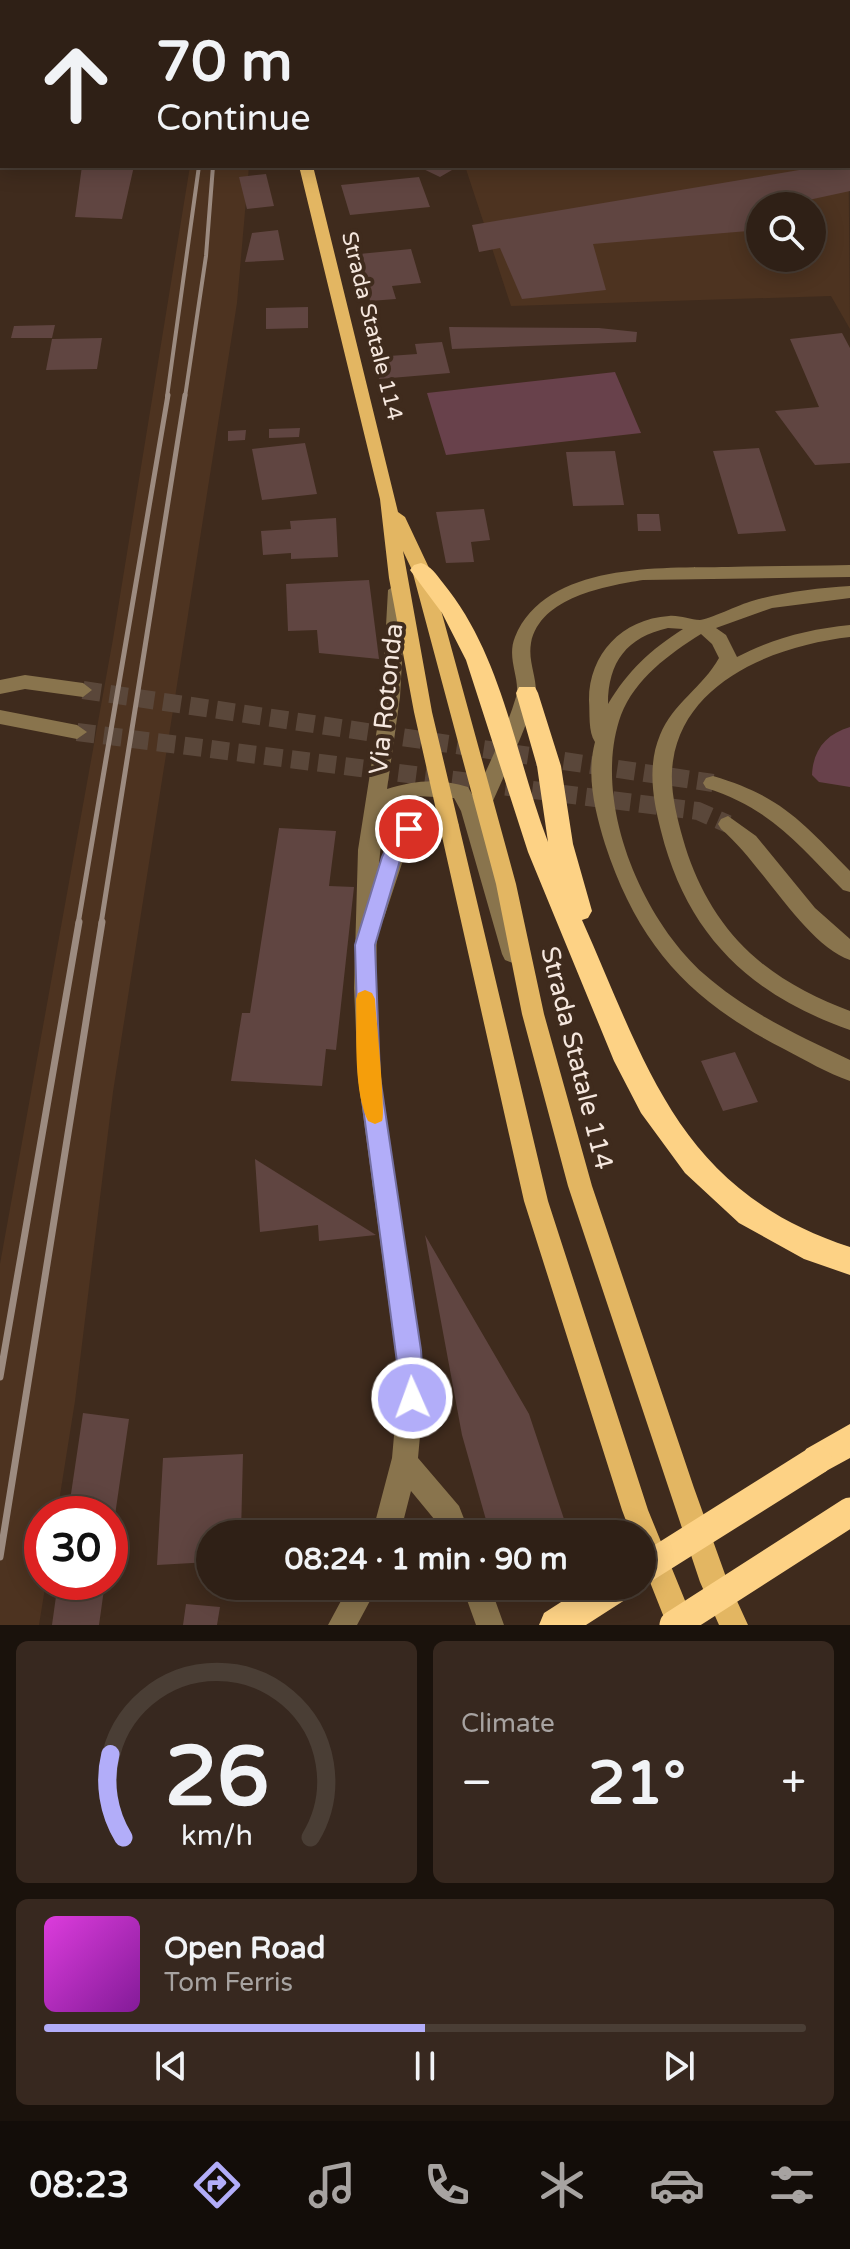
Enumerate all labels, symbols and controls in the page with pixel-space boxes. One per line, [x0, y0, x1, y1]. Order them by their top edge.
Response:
text: 70 m [156, 29, 292, 96]
icon: ahead [24, 32, 128, 136]
text: Continue [156, 97, 311, 140]
map controls [746, 192, 826, 272]
button: search [746, 192, 826, 272]
street label: Strada Statale 114 [336, 229, 408, 423]
street label: Via Rotonda [363, 622, 409, 776]
pin [375, 795, 443, 863]
icon: arrive [387, 807, 431, 851]
street label: Strada Statale 114 [534, 943, 620, 1173]
position arrow [370, 1356, 454, 1440]
speed limit sign: 30 [24, 1496, 128, 1600]
text: 08:24 · 1 min · 90 m [285, 1541, 567, 1578]
text: Climate [461, 1708, 555, 1739]
text: 26 [164, 1728, 269, 1828]
text: 21° [588, 1748, 686, 1820]
text: − [461, 1757, 492, 1810]
text: + [781, 1757, 806, 1810]
text: km/h [181, 1819, 252, 1853]
text: Open Road [164, 1930, 325, 1967]
text: Tom Ferris [164, 1967, 293, 1998]
icon: previous [149, 2044, 193, 2088]
icon: pause [403, 2044, 447, 2088]
icon: next [657, 2044, 701, 2088]
icon: directions [189, 2157, 245, 2213]
icon: music [304, 2157, 360, 2213]
icon: phone [419, 2157, 475, 2213]
icon: climate [534, 2157, 590, 2213]
icon: car [649, 2157, 705, 2213]
icon: filters [764, 2157, 820, 2213]
text: 08:23 [30, 2164, 129, 2207]

